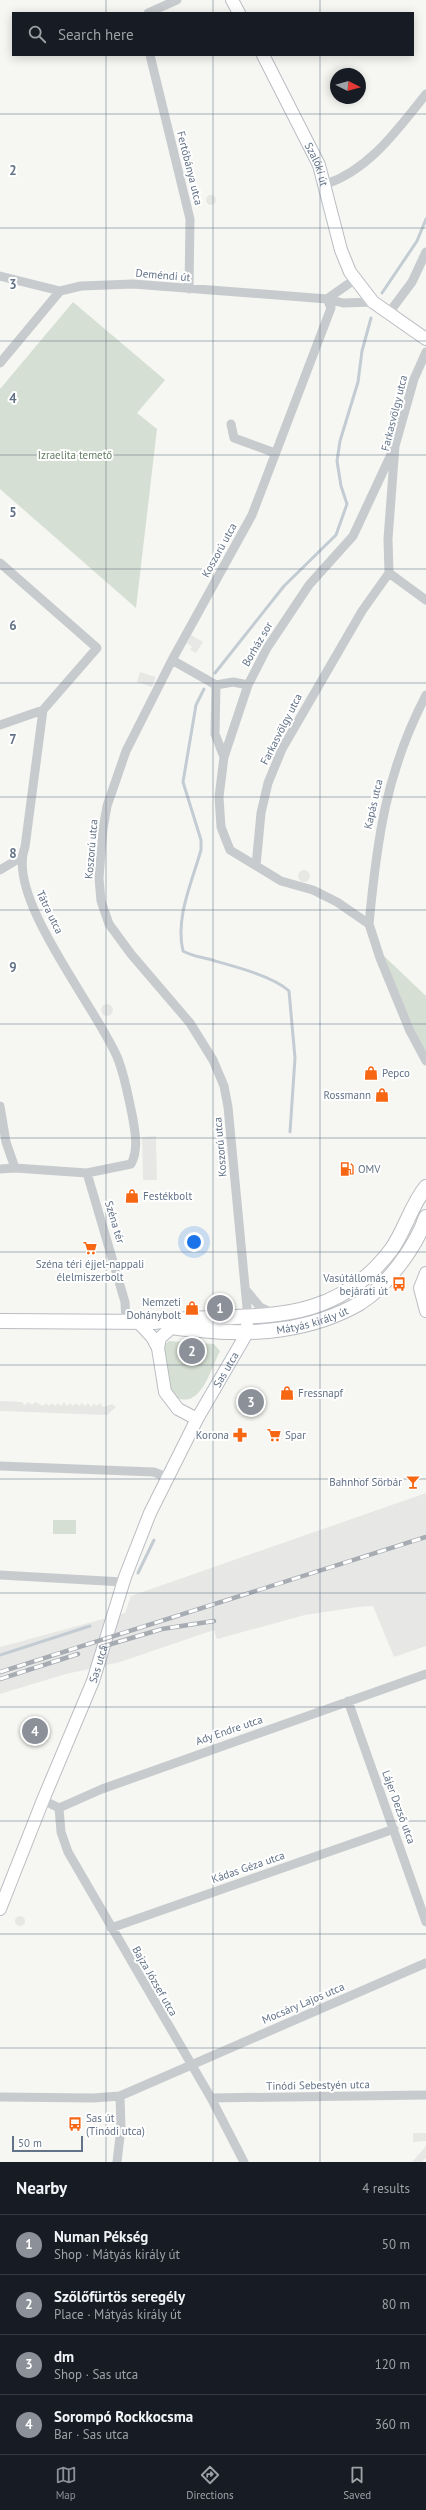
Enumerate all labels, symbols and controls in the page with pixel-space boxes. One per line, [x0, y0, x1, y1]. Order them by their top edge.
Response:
search box [12, 12, 414, 56]
icon: search [26, 23, 48, 45]
text: Search here [58, 25, 134, 44]
north arrow [330, 68, 366, 104]
street label: Fertőbánya utca [174, 130, 206, 206]
street label: Szalóki út [302, 140, 331, 188]
text: 2 [9, 162, 17, 179]
street label: Deméndi út [135, 266, 191, 284]
text: 3 [9, 276, 17, 293]
street label: Farkasvölgy utca [378, 373, 410, 453]
text: 4 [9, 390, 17, 407]
park label: Izraelita temető [38, 448, 112, 462]
text: 5 [9, 504, 17, 521]
street label: Koszorú utca [198, 520, 240, 580]
text: 6 [9, 617, 17, 634]
street label: Borház sor [239, 619, 276, 669]
street label: Farkasvölgy utca [257, 691, 305, 767]
text: 7 [9, 731, 17, 748]
street label: Kapás utca [360, 778, 386, 830]
street label: Koszorú utca [81, 819, 101, 879]
text: 8 [9, 845, 17, 862]
street label: Tátra utca [34, 888, 66, 936]
text: 9 [9, 959, 17, 976]
shop icon: Pepco [363, 1065, 379, 1081]
place label: Pepco [382, 1066, 410, 1080]
shop icon: Rossmann [374, 1087, 390, 1103]
place label: Rossmann [323, 1088, 371, 1102]
street label: Koszorú utca [210, 1117, 230, 1177]
fuel station icon: OMV [339, 1161, 355, 1177]
place label: OMV [358, 1162, 381, 1176]
shop icon: Festékbolt [124, 1188, 140, 1204]
place label: Festékbolt [143, 1189, 192, 1203]
street label: Széna tér [102, 1199, 128, 1245]
your location [184, 1232, 204, 1252]
supermarket icon: Széna téri éjjel-nappali élelmiszerbolt [82, 1240, 98, 1256]
place label: Széna téri éjjel-nappali élelmiszerbolt [36, 1257, 144, 1284]
place label: Vasútállomás, bejárati út [322, 1271, 388, 1298]
bus stop icon: Vasútállomás, bejárati út [391, 1276, 407, 1292]
pin: 1 [207, 1293, 233, 1323]
place label: Nemzeti Dohánybolt [127, 1295, 181, 1322]
shop icon: Nemzeti Dohánybolt [184, 1300, 200, 1316]
street label: Mátyás király út [275, 1303, 351, 1337]
pin: 2 [179, 1336, 205, 1366]
street label: Sas utca [210, 1349, 242, 1390]
shop icon: Fressnapf [279, 1385, 295, 1401]
place label: Fressnapf [298, 1386, 344, 1400]
pin: 3 [238, 1387, 264, 1417]
pharmacy icon: Korona [232, 1427, 248, 1443]
supermarket icon: Spar [266, 1427, 282, 1443]
place label: Korona [196, 1428, 229, 1442]
place label: Spar [285, 1428, 306, 1442]
bar icon: Bahnhof Sörbár [405, 1474, 421, 1490]
place label: Bahnhof Sörbár [329, 1475, 402, 1489]
street label: Sas utca [86, 1643, 111, 1685]
street label: Ady Endre utca [194, 1712, 264, 1748]
pin: 4 [22, 1716, 48, 1746]
street label: Lájer Dezső utca [379, 1768, 419, 1846]
street label: Kádas Géza utca [210, 1848, 286, 1886]
street label: Bajza József utca [129, 1943, 181, 2019]
street label: Mocsáry Lajos utca [260, 1979, 346, 2027]
street label: Tinódi Sebestyén utca [266, 2077, 370, 2093]
place label: Sas út (Tinódi utca) [86, 2111, 145, 2138]
bus stop icon: Sas út (Tinódi utca) [67, 2116, 83, 2132]
scale bar [12, 2134, 83, 2153]
text: 50 m [18, 2136, 42, 2150]
text: Nearby [16, 2177, 67, 2199]
text: 4 results [362, 2180, 410, 2197]
text: Numan Pékség [54, 2227, 148, 2246]
text: 1 [25, 2236, 33, 2253]
text: 50 m [382, 2236, 410, 2253]
text: Shop · Mátyás király út [54, 2246, 180, 2263]
text: Szőlőfürtös seregély [54, 2287, 185, 2306]
text: 2 [25, 2296, 33, 2313]
text: 80 m [382, 2296, 410, 2313]
text: Place · Mátyás király út [54, 2306, 182, 2323]
text: dm [54, 2347, 74, 2366]
text: 3 [25, 2356, 33, 2373]
text: 120 m [375, 2356, 410, 2373]
text: Shop · Sas utca [54, 2366, 138, 2383]
text: Sorompó Rockkocsma [54, 2407, 193, 2426]
text: 4 [25, 2416, 33, 2433]
text: 360 m [375, 2416, 410, 2433]
text: Bar · Sas utca [54, 2426, 129, 2443]
tab: Map [55, 2464, 77, 2502]
tab: Directions [186, 2464, 234, 2502]
tab: Saved [343, 2464, 371, 2502]

